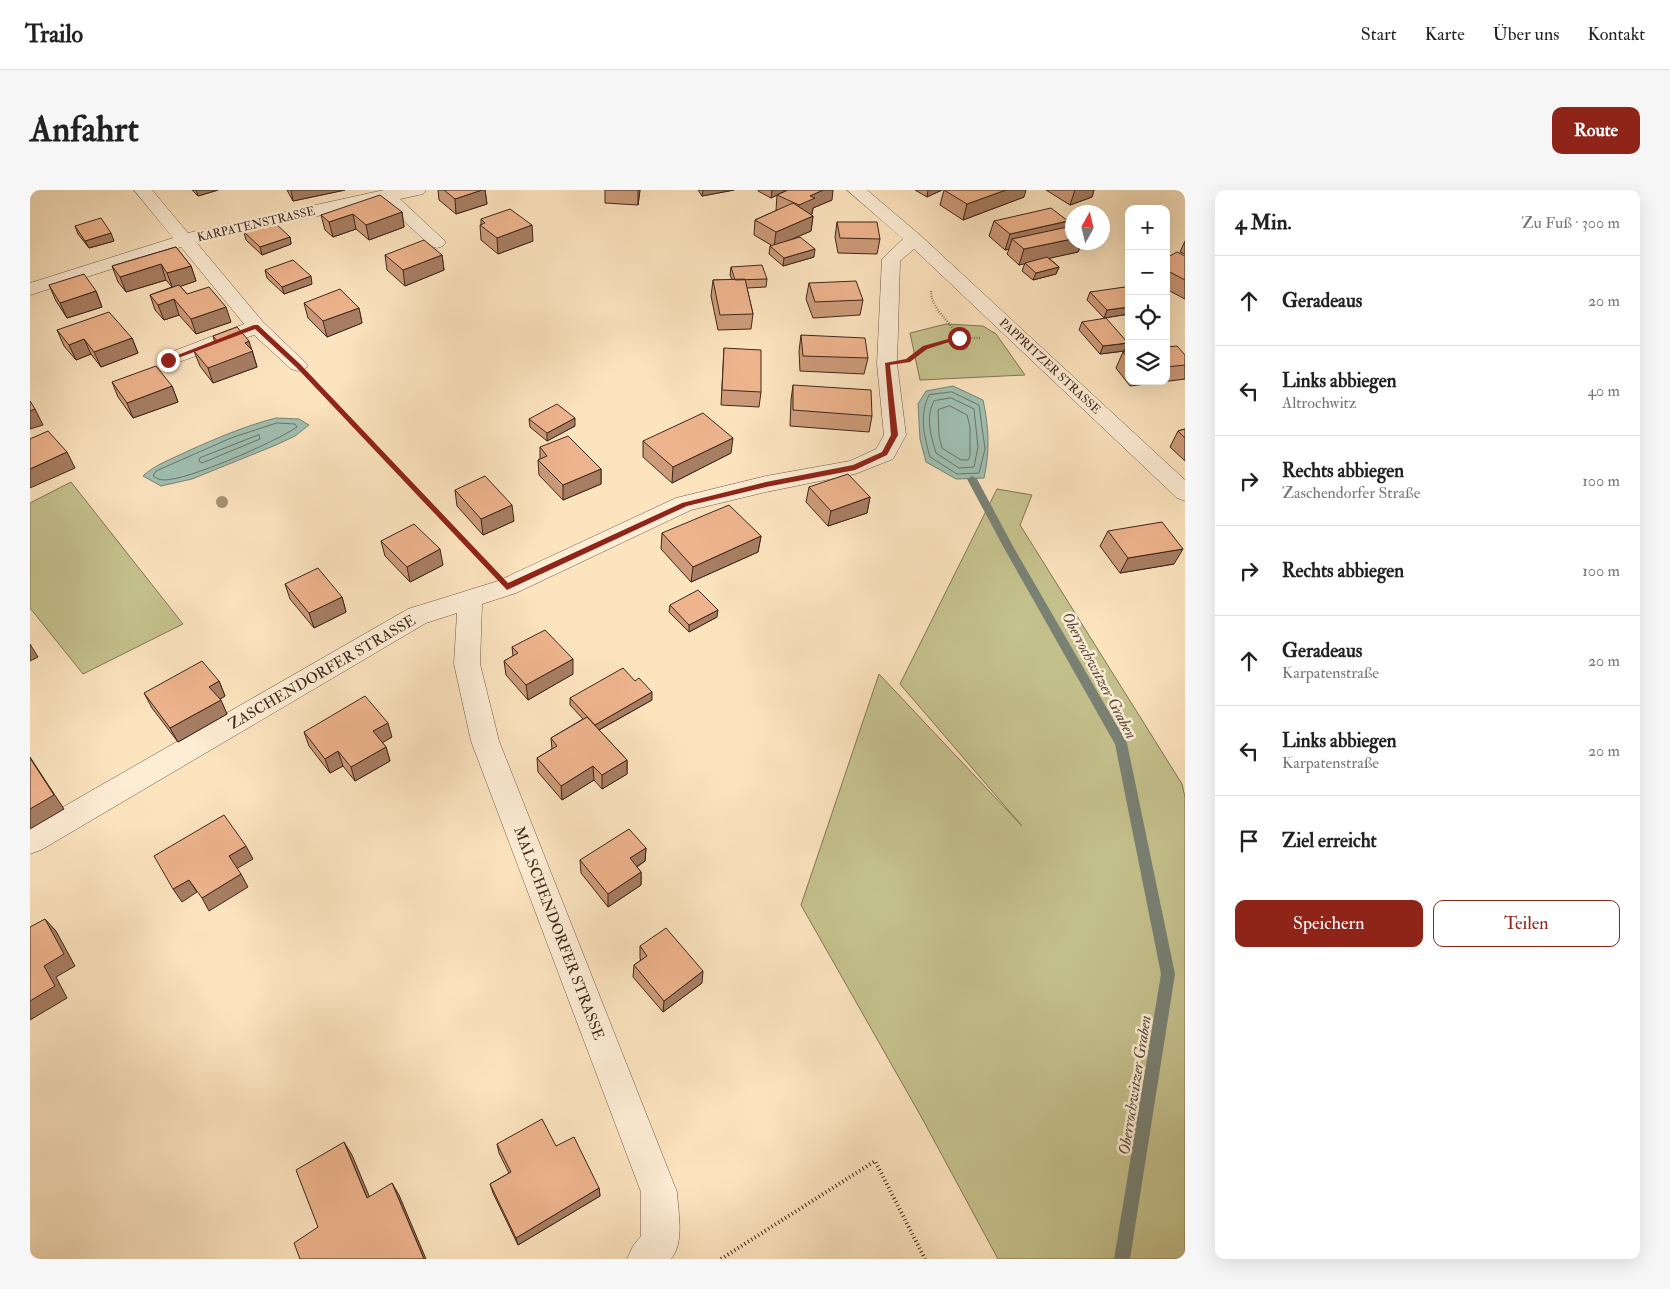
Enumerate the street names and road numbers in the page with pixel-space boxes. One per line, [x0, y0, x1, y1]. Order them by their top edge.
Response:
street label: KARPATENSTRASSE [196, 204, 317, 245]
street label: PAPPRITZER STRASSE [996, 315, 1104, 418]
street label: ZASCHENDORFER STRASSE [225, 611, 419, 734]
street label: MALSCHENDORFER STRASSE [509, 824, 608, 1043]

